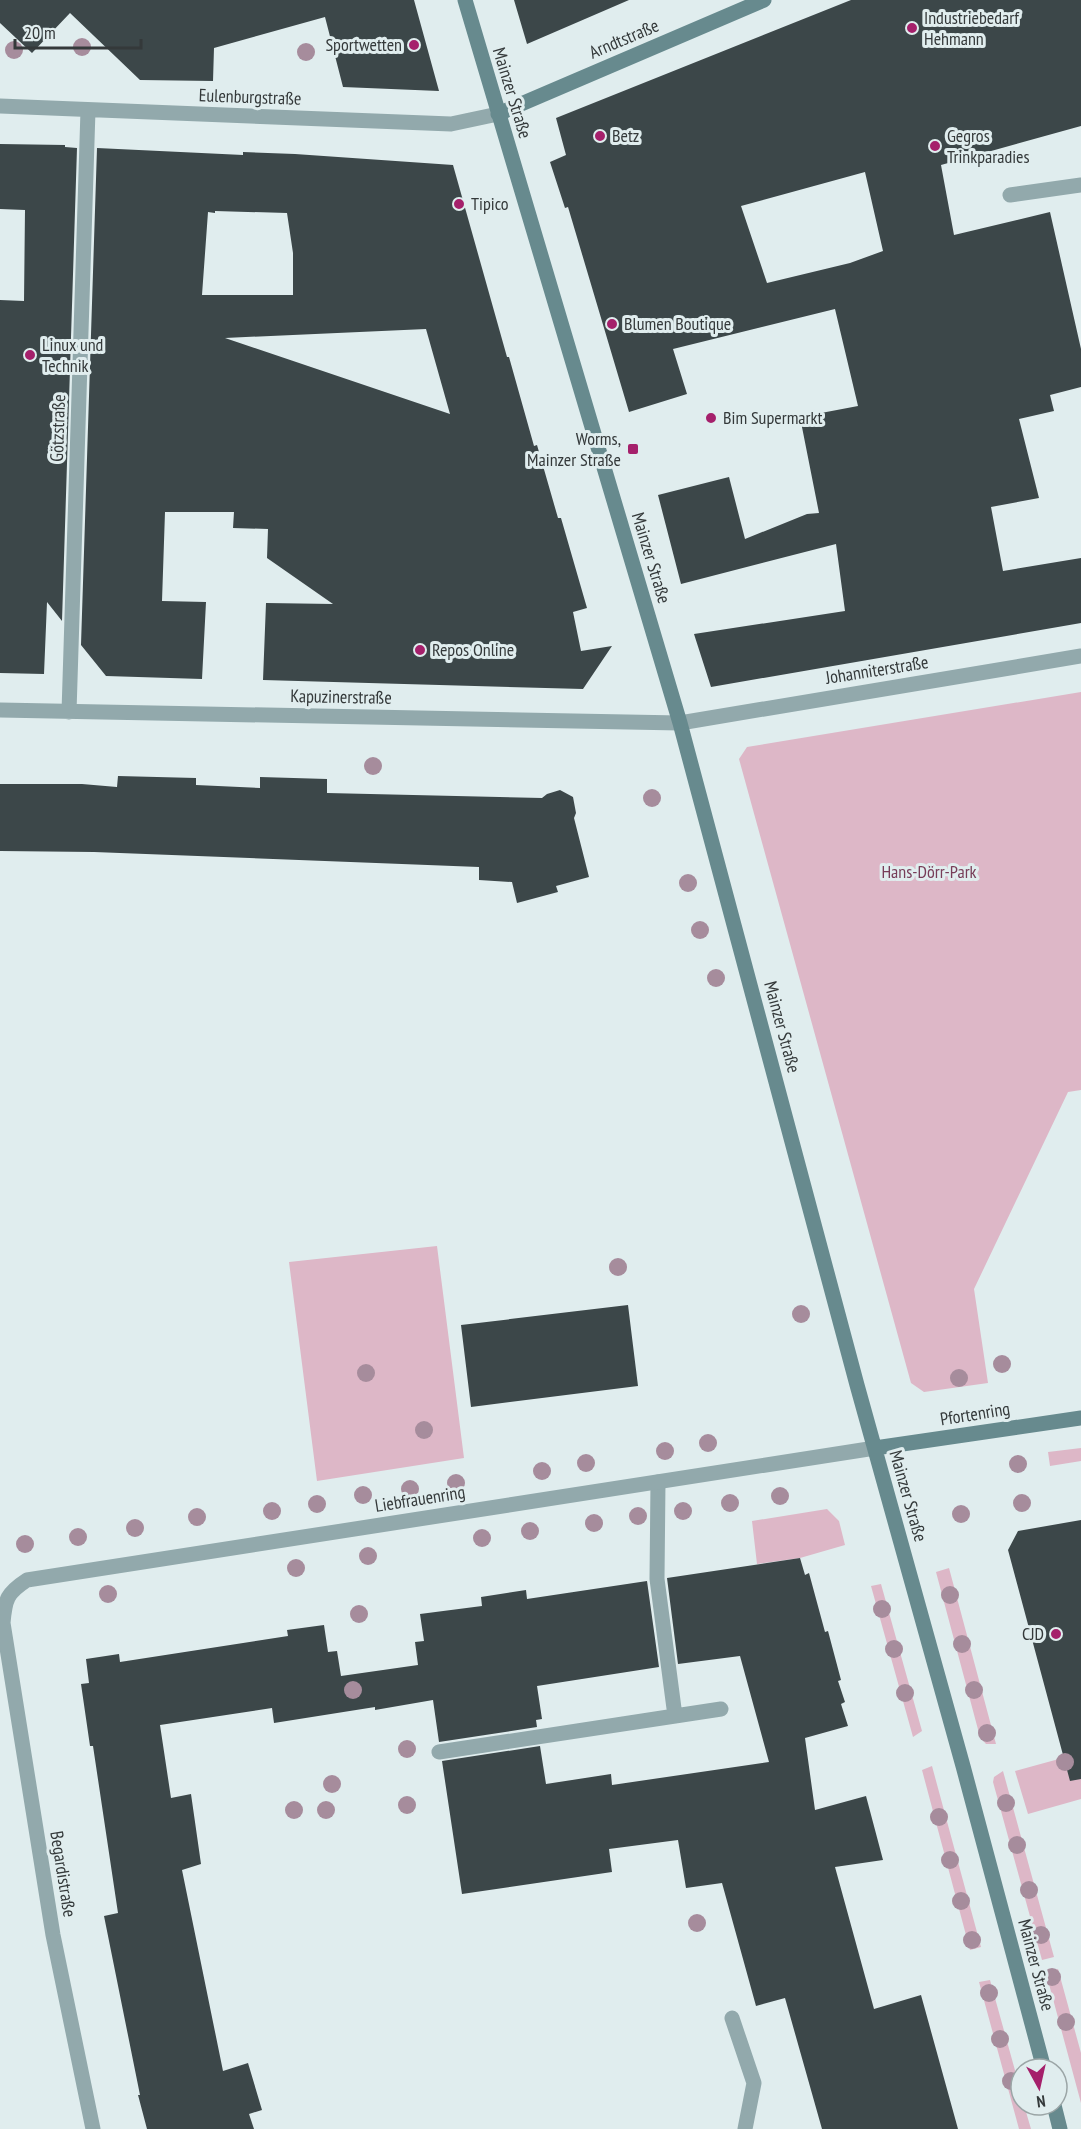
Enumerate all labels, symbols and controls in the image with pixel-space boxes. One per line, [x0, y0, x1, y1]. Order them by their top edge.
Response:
place label: Industriebedarf Hehmann [924, 6, 1020, 50]
scale bar [15, 12, 141, 50]
street label: Arndtstraße [585, 14, 662, 63]
text: 20 m [24, 21, 56, 44]
marker: Industriebedarf Hehmann [905, 21, 919, 35]
place label: Sportwetten [325, 33, 402, 56]
marker: Sportwetten [407, 38, 421, 52]
street label: Mainzer Straße [488, 45, 537, 141]
street label: Eulenburgstraße [198, 83, 302, 110]
place label: Betz [612, 124, 639, 147]
place label: Gegros Trinkparadies [947, 124, 1030, 168]
marker: Betz [593, 129, 607, 143]
marker: Gegros Trinkparadies [928, 139, 942, 153]
place label: Tipico [471, 192, 509, 215]
marker: Tipico [452, 197, 466, 211]
place label: Blumen Boutique [624, 312, 731, 335]
marker: Blumen Boutique [605, 317, 619, 331]
place label: Linux und Technik [42, 333, 103, 377]
marker: Linux und Technik [23, 348, 37, 362]
street label: Götzstraße [45, 394, 70, 462]
place label: Bim Supermarkt [723, 406, 822, 429]
marker: Bim Supermarkt [704, 411, 718, 425]
place label: Worms, Mainzer Straße [527, 427, 621, 471]
marker: Worms, Mainzer Straße [626, 442, 640, 456]
street label: Mainzer Straße [627, 510, 676, 606]
place label: Repos Online [432, 638, 514, 661]
marker: Repos Online [413, 643, 427, 657]
street label: Johanniterstraße [823, 650, 930, 689]
street label: Kapuzinerstraße [290, 684, 392, 709]
park label: Hans-Dörr-Park [881, 860, 977, 883]
street label: Mainzer Straße [759, 979, 806, 1075]
street label: Pfortenring [938, 1397, 1011, 1430]
street label: Mainzer Straße [884, 1448, 932, 1544]
street label: Liebfrauenring [373, 1480, 467, 1517]
place label: CJD [1022, 1622, 1044, 1645]
marker: CJD [1049, 1627, 1063, 1641]
street label: Begardistraße [45, 1829, 82, 1919]
street label: Mainzer Straße [1013, 1917, 1060, 2013]
north arrow [1009, 2057, 1069, 2117]
text: N [1035, 2091, 1047, 2112]

